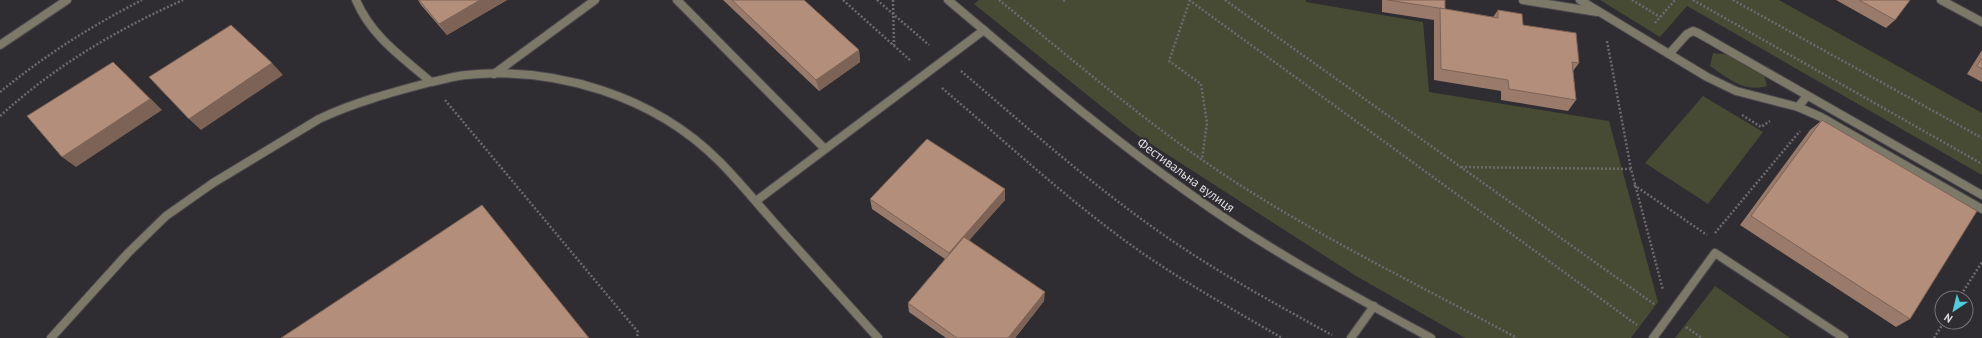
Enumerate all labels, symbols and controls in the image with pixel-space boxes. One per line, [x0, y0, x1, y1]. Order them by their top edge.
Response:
street label: Фестивальна вулиця [1134, 134, 1238, 216]
north arrow [1934, 290, 1974, 330]
text: N [1941, 310, 1955, 326]

